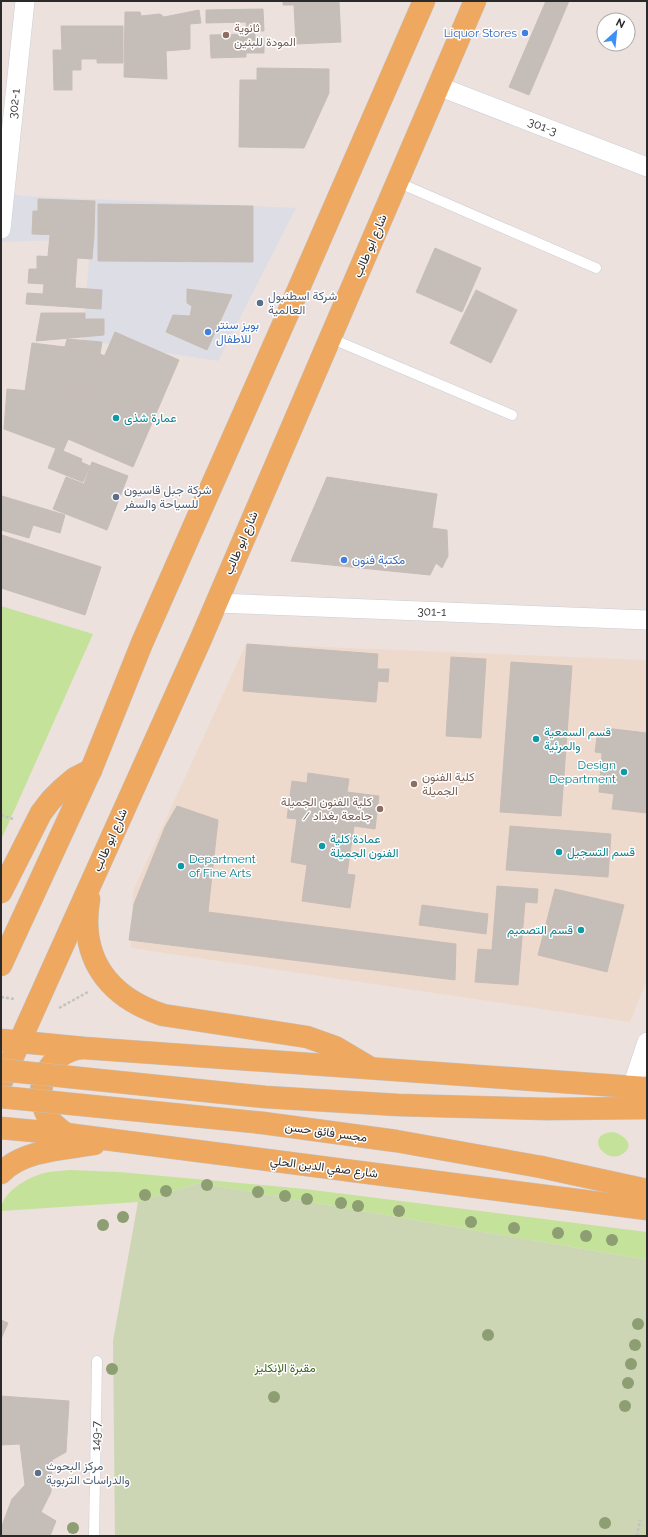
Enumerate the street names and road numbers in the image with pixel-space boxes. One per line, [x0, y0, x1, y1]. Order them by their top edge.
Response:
street label: 302-1 [6, 88, 23, 119]
street label: 301-3 [526, 115, 559, 138]
street label: شارع ابو طالب [350, 212, 391, 281]
street label: شارع ابو طالب [221, 509, 262, 578]
street label: 301-1 [417, 604, 447, 619]
street label: شارع ابو طالب [90, 806, 132, 874]
street label: مجسر فائق حسن [284, 1119, 368, 1146]
street label: شارع صفي الدين الحلي [269, 1153, 379, 1184]
street label: 149-7 [89, 1420, 103, 1451]

